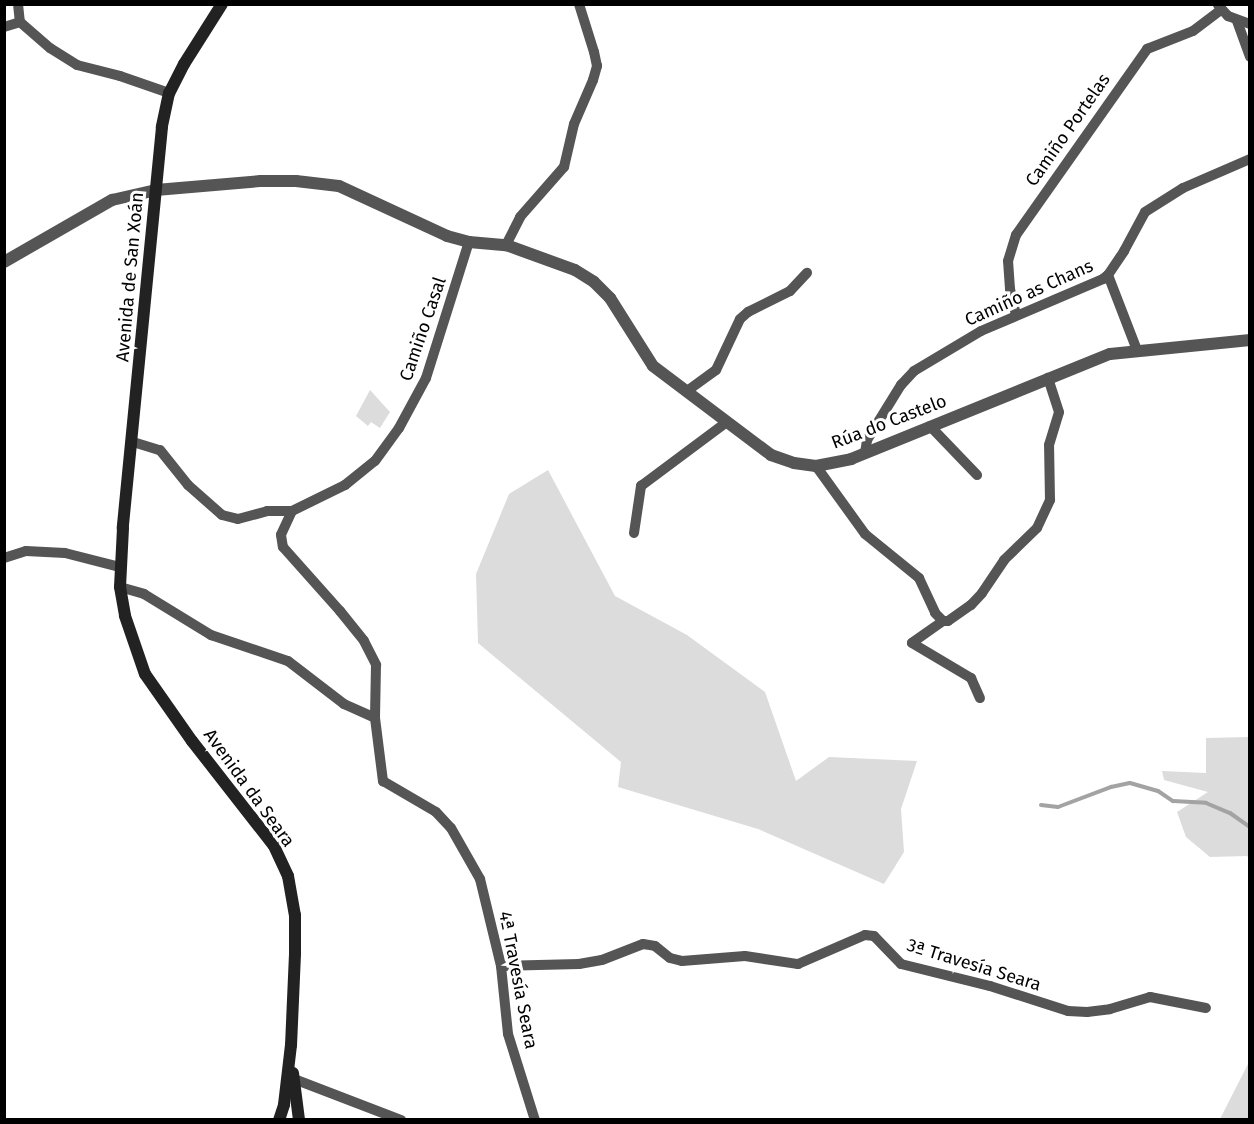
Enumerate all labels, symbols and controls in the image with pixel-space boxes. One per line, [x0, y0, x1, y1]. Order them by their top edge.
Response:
street label: Camiño Portelas [1021, 69, 1115, 191]
street label: Avenida de San Xoán [112, 191, 148, 363]
street label: Camiño as Chans [962, 255, 1096, 331]
street label: Camiño Casal [395, 274, 451, 384]
street label: Rúa do Castelo [828, 390, 950, 454]
street label: Avenida da Seara [199, 725, 299, 851]
street label: 4ª Travesía Seara [494, 909, 542, 1051]
street label: 3ª Travesía Seara [904, 934, 1044, 996]

